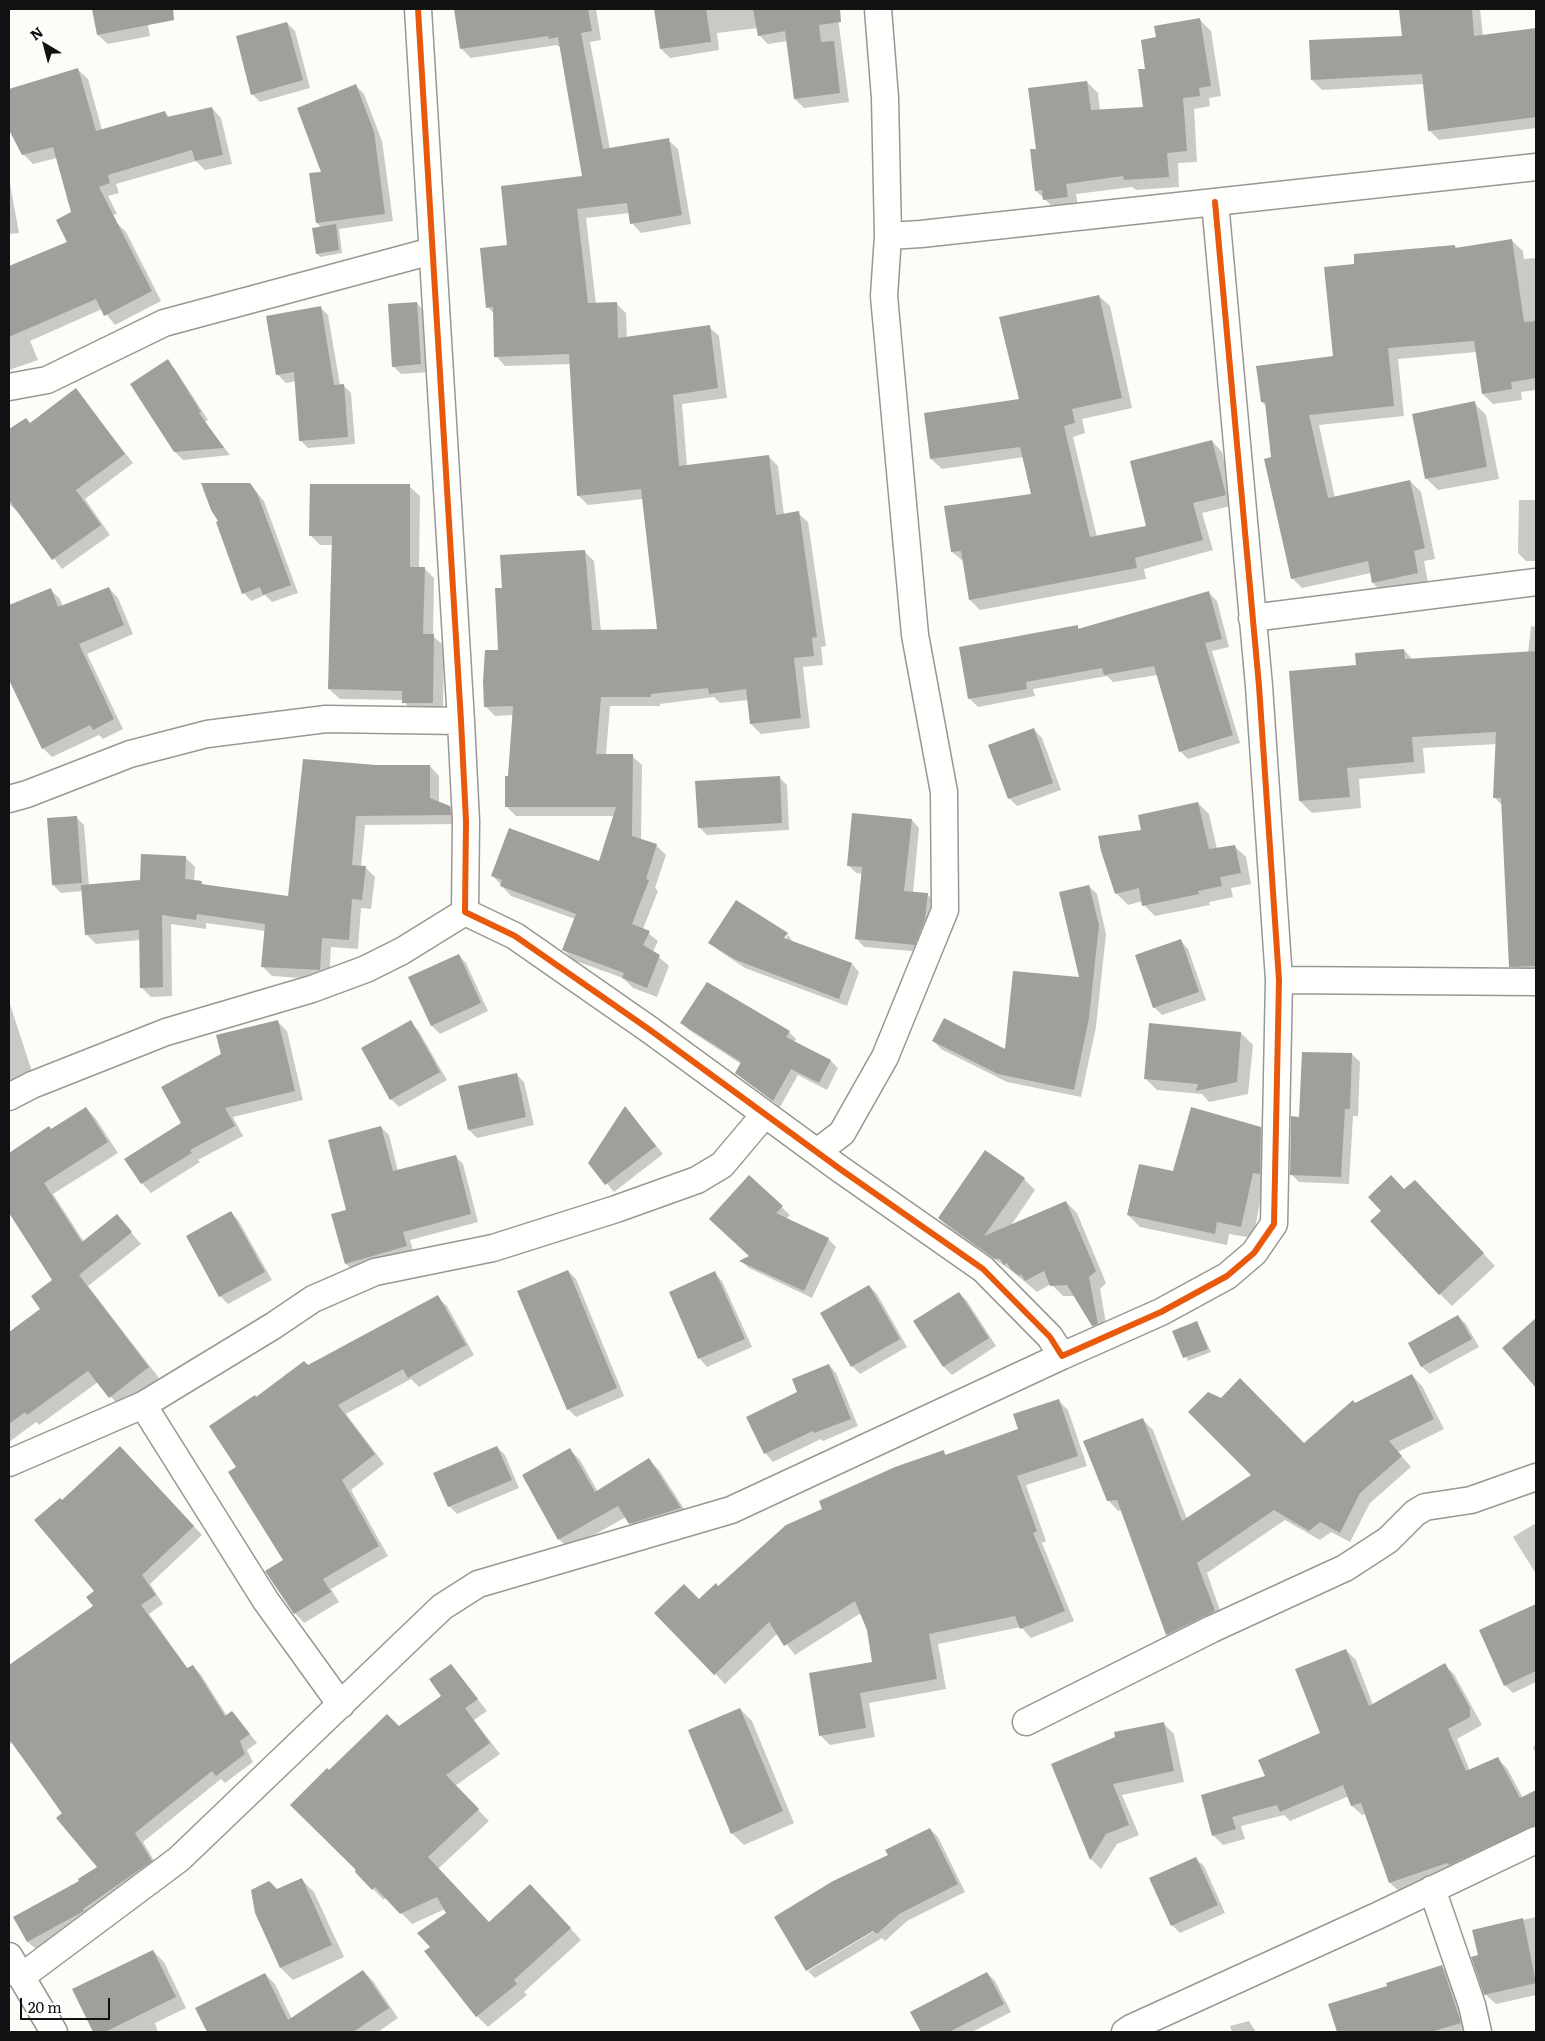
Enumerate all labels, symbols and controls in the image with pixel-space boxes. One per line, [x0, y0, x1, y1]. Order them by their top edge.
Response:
north arrow [20, 20, 70, 70]
text: N [25, 21, 47, 45]
scale bar [22, 1988, 112, 2020]
text: 20 m [28, 1995, 62, 2018]

